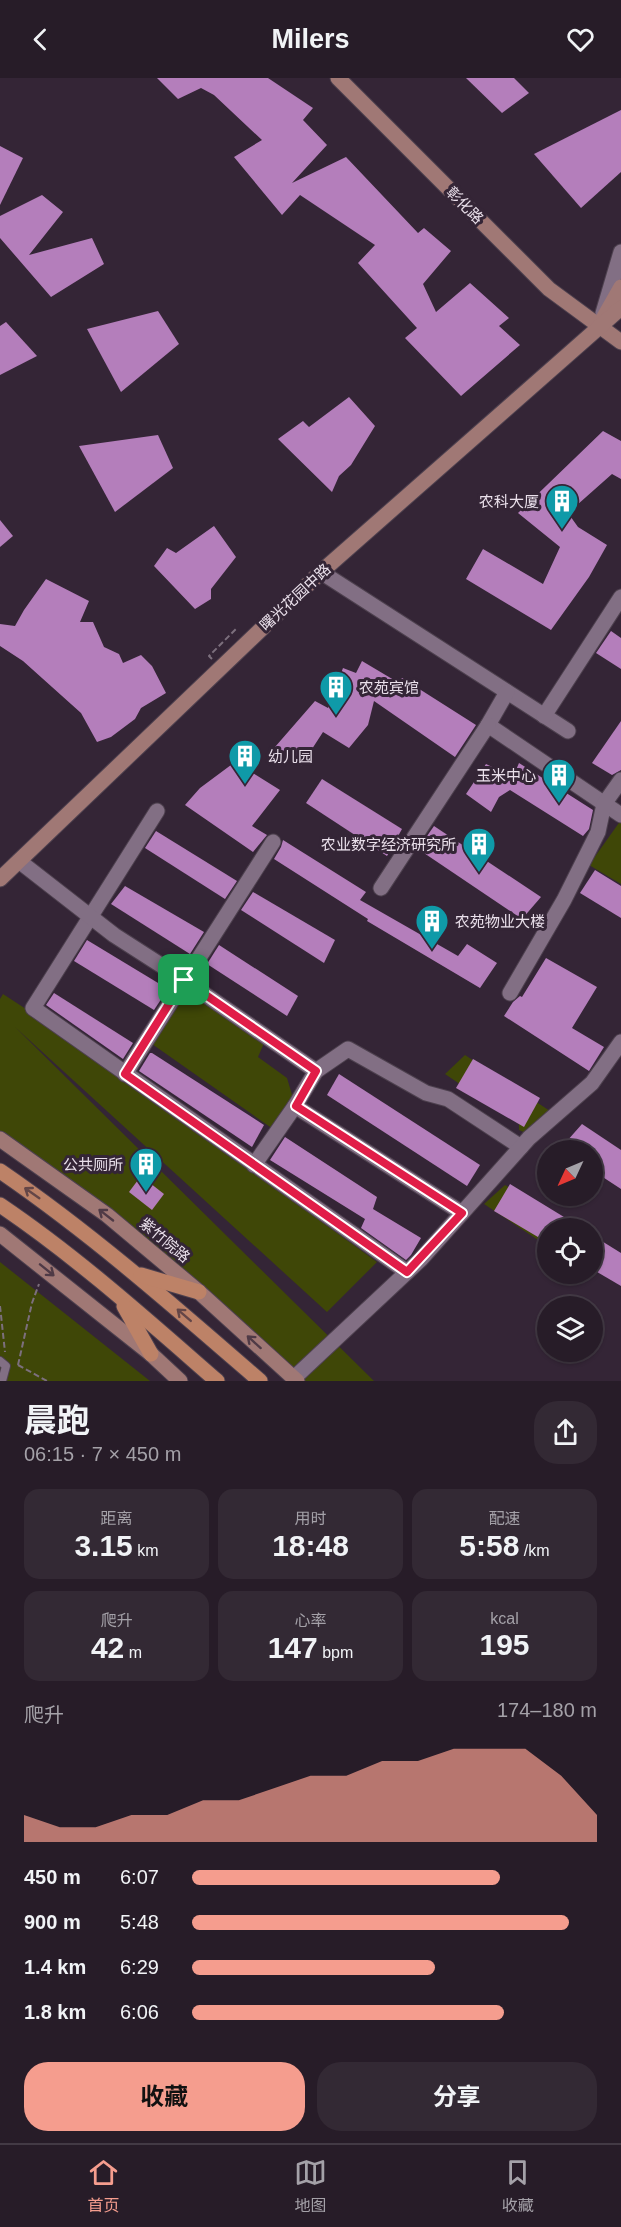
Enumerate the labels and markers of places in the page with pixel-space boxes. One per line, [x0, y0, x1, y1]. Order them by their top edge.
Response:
building icon: 农科大厦 [544, 483, 580, 530]
place label: 农科大厦 [479, 493, 539, 510]
building icon: 农苑宾馆 [318, 669, 354, 716]
place label: 农苑宾馆 [359, 679, 419, 696]
building icon: 幼儿园 [227, 738, 263, 785]
place label: 幼儿园 [268, 748, 313, 765]
building icon: 玉米中心 [541, 757, 577, 804]
place label: 玉米中心 [476, 767, 536, 784]
building icon: 农业数字经济研究所 [461, 826, 497, 873]
place label: 农业数字经济研究所 [321, 836, 456, 853]
building icon: 农苑物业大楼 [414, 903, 450, 950]
place label: 农苑物业大楼 [455, 913, 545, 930]
pin [158, 954, 209, 1005]
building icon: 公共厕所 [128, 1146, 164, 1193]
place label: 公共厕所 [63, 1156, 123, 1173]

